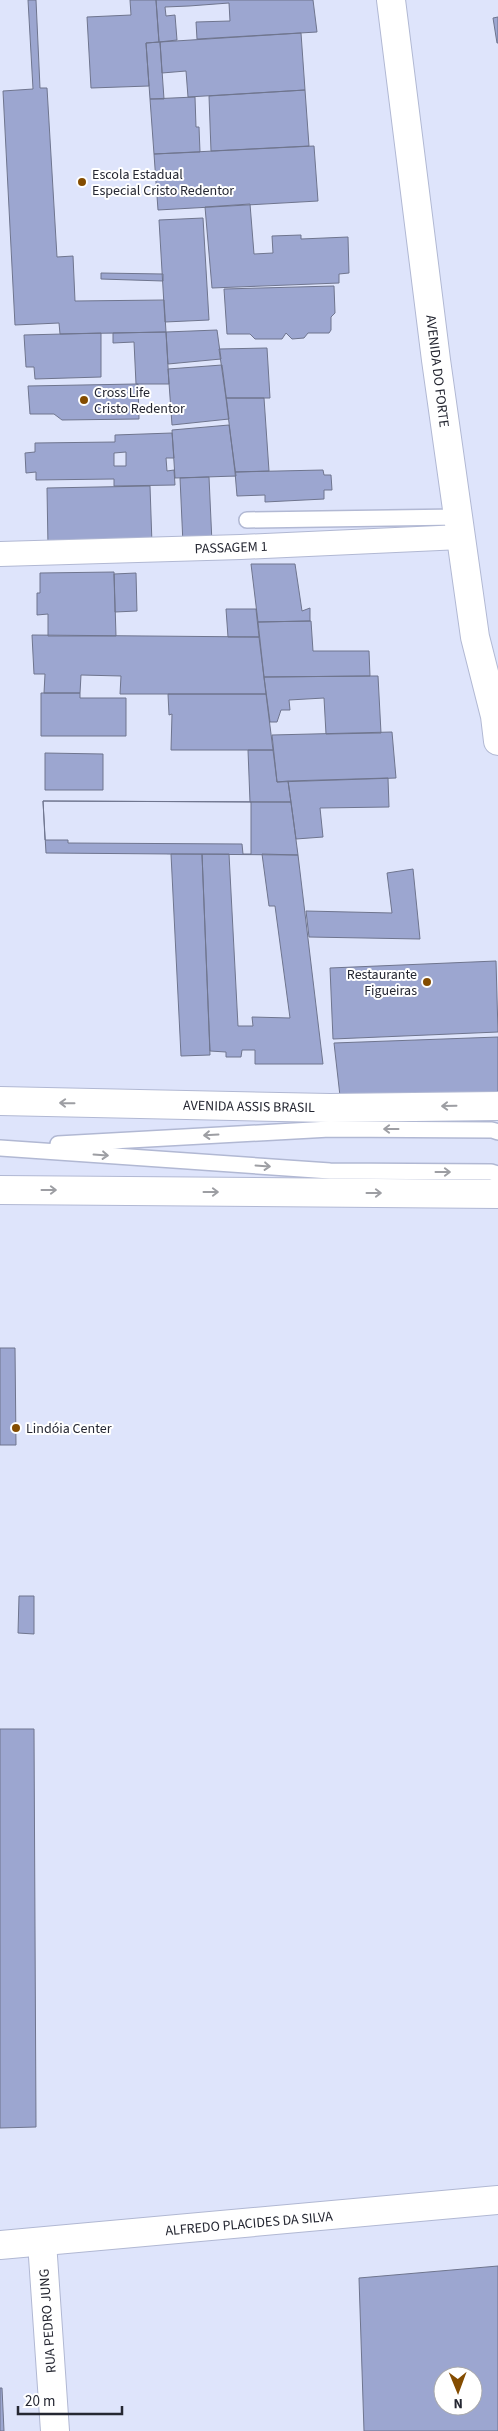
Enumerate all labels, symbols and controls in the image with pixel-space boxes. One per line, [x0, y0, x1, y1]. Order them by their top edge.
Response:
place label: Escola Estadual Especial Cristo Redentor [92, 165, 234, 201]
marker: Escola Estadual Especial Cristo Redentor [76, 176, 88, 188]
street label: AVENIDA DO FORTE [420, 314, 454, 428]
place label: Cross Life Cristo Redentor [94, 383, 185, 419]
marker: Cross Life Cristo Redentor [78, 394, 90, 406]
street label: PASSAGEM 1 [194, 537, 268, 559]
place label: Restaurante Figueiras [347, 965, 417, 1001]
marker: Restaurante Figueiras [421, 976, 433, 988]
street label: AVENIDA ASSIS BRASIL [183, 1096, 315, 1118]
one-way arrow [60, 1098, 76, 1107]
one-way arrow [442, 1102, 458, 1111]
one-way arrow [383, 1124, 399, 1134]
one-way arrow [203, 1131, 219, 1140]
one-way arrow [93, 1150, 109, 1160]
one-way arrow [255, 1162, 271, 1171]
one-way arrow [434, 1167, 451, 1177]
one-way arrow [40, 1186, 56, 1195]
one-way arrow [202, 1187, 219, 1197]
one-way arrow [365, 1188, 381, 1198]
place label: Lindóia Center [26, 1419, 112, 1439]
marker: Lindóia Center [10, 1422, 22, 1434]
street label: ALFREDO PLACIDES DA SILVA [165, 2207, 334, 2241]
street label: RUA PEDRO JUNG [34, 2268, 62, 2374]
north arrow [433, 2366, 483, 2416]
scale bar [18, 2384, 121, 2416]
text: 20 m [25, 2391, 55, 2412]
text: N [453, 2393, 463, 2413]

